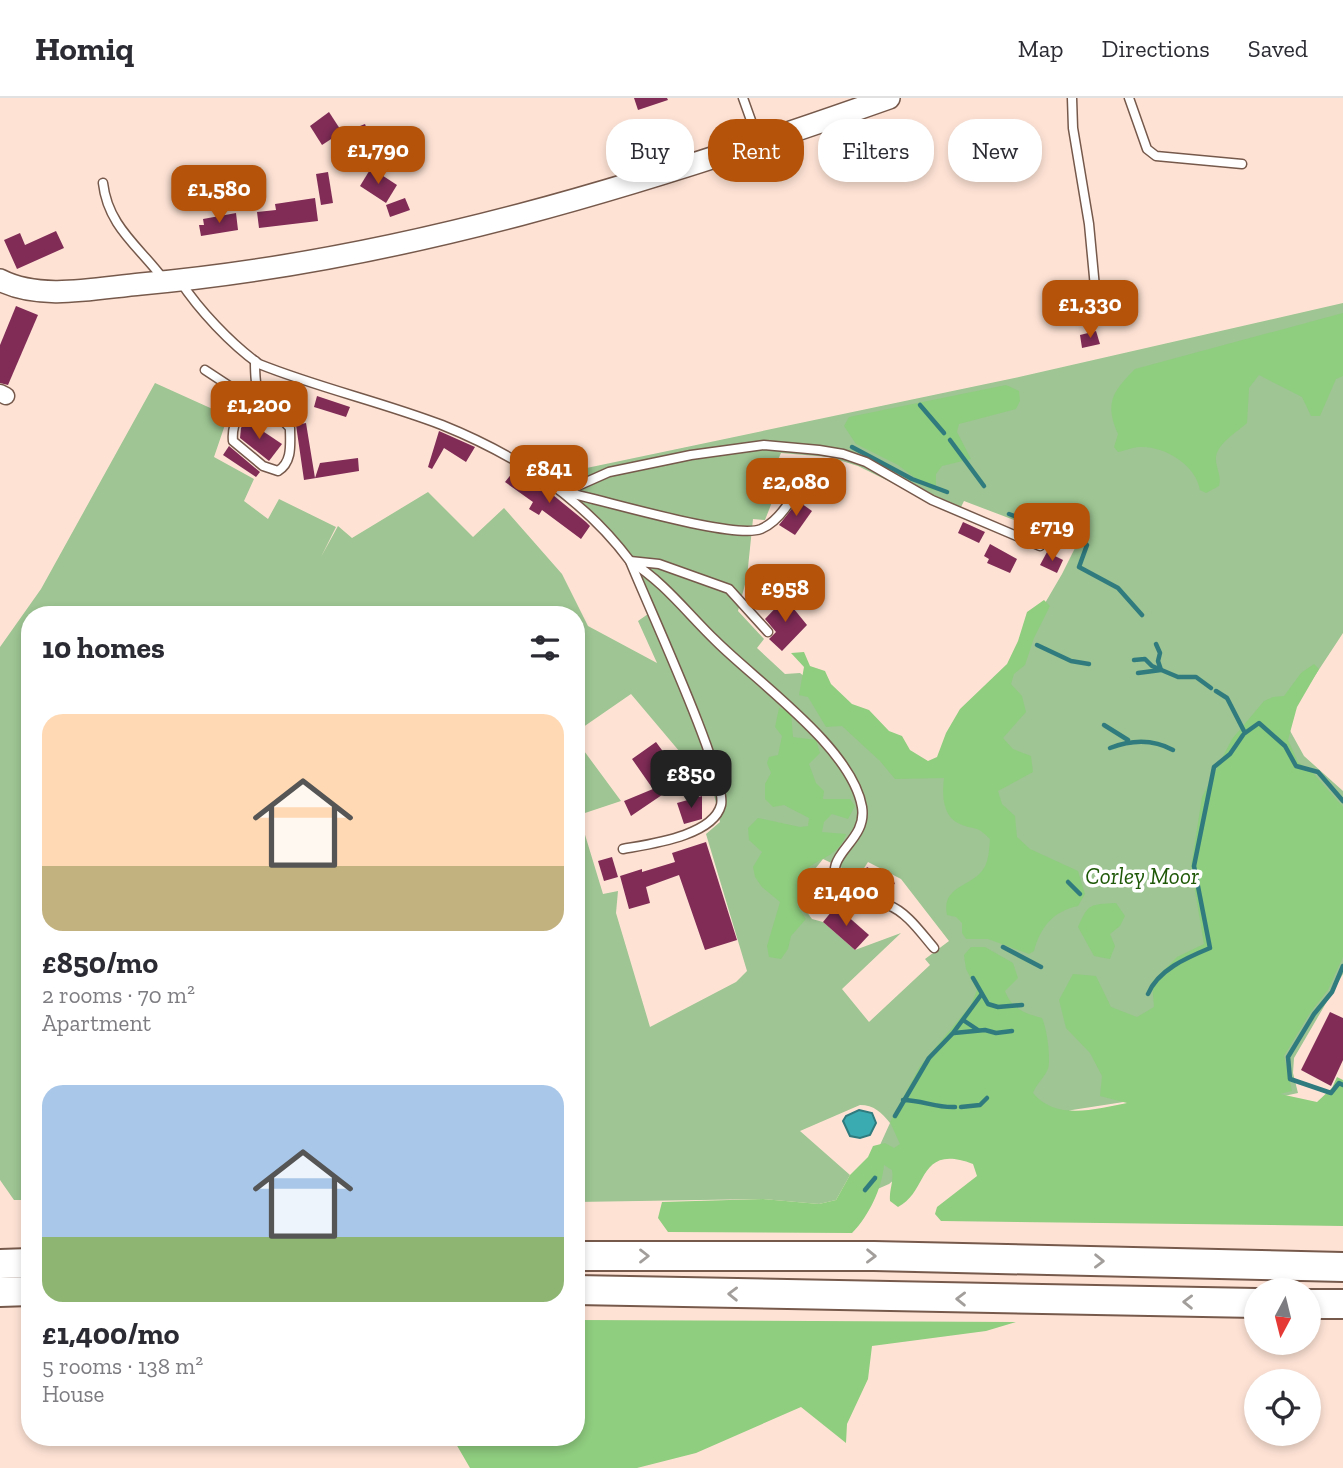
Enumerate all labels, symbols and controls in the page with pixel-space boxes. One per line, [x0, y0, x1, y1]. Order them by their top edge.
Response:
text: Homiq [35, 29, 134, 68]
text: Map [1018, 34, 1064, 63]
text: Directions [1102, 34, 1210, 63]
text: Saved [1248, 34, 1308, 63]
chip: Buy [606, 119, 694, 182]
chip: Rent [708, 119, 804, 182]
chip: Filters [818, 119, 934, 182]
chip: New [948, 119, 1042, 182]
pin: £1,790 [321, 126, 435, 186]
text: £1,790 [347, 135, 409, 163]
pin: £1,580 [162, 166, 276, 225]
text: £1,580 [187, 174, 251, 202]
pin: £1,330 [1033, 280, 1147, 340]
text: £1,330 [1058, 289, 1122, 317]
pin: £1,200 [202, 382, 316, 441]
text: £1,200 [227, 390, 291, 418]
pin: £841 [508, 446, 590, 505]
text: £841 [526, 454, 572, 482]
pin: £2,080 [739, 458, 853, 518]
text: £2,080 [762, 467, 830, 495]
pin: £719 [1011, 504, 1093, 563]
text: £719 [1030, 512, 1074, 540]
pin: £958 [744, 564, 826, 624]
text: £958 [761, 573, 809, 601]
icon: filters [526, 629, 564, 667]
text: 10 homes [42, 630, 165, 666]
pin: £850 [650, 750, 732, 810]
text: £850 [666, 759, 716, 787]
icon: home [240, 760, 366, 886]
park label: Corley Moor [1085, 862, 1199, 890]
pin: £1,400 [789, 868, 903, 928]
text: £1,400 [813, 877, 879, 905]
text: £850/mo [42, 945, 158, 981]
text: 2 rooms · 70 m² [42, 981, 195, 1009]
text: Apartment [42, 1009, 151, 1037]
icon: home [240, 1131, 366, 1257]
one-way arrow [639, 1248, 650, 1264]
one-way arrow [867, 1248, 877, 1264]
one-way arrow [1094, 1254, 1105, 1269]
north arrow [1244, 1278, 1321, 1354]
map controls [1244, 1278, 1321, 1446]
one-way arrow [728, 1287, 739, 1302]
one-way arrow [955, 1291, 966, 1307]
one-way arrow [1183, 1294, 1193, 1310]
text: £1,400/mo [42, 1316, 179, 1352]
text: 5 rooms · 138 m² [42, 1352, 203, 1380]
button: locate [1244, 1369, 1321, 1446]
text: House [42, 1380, 104, 1408]

